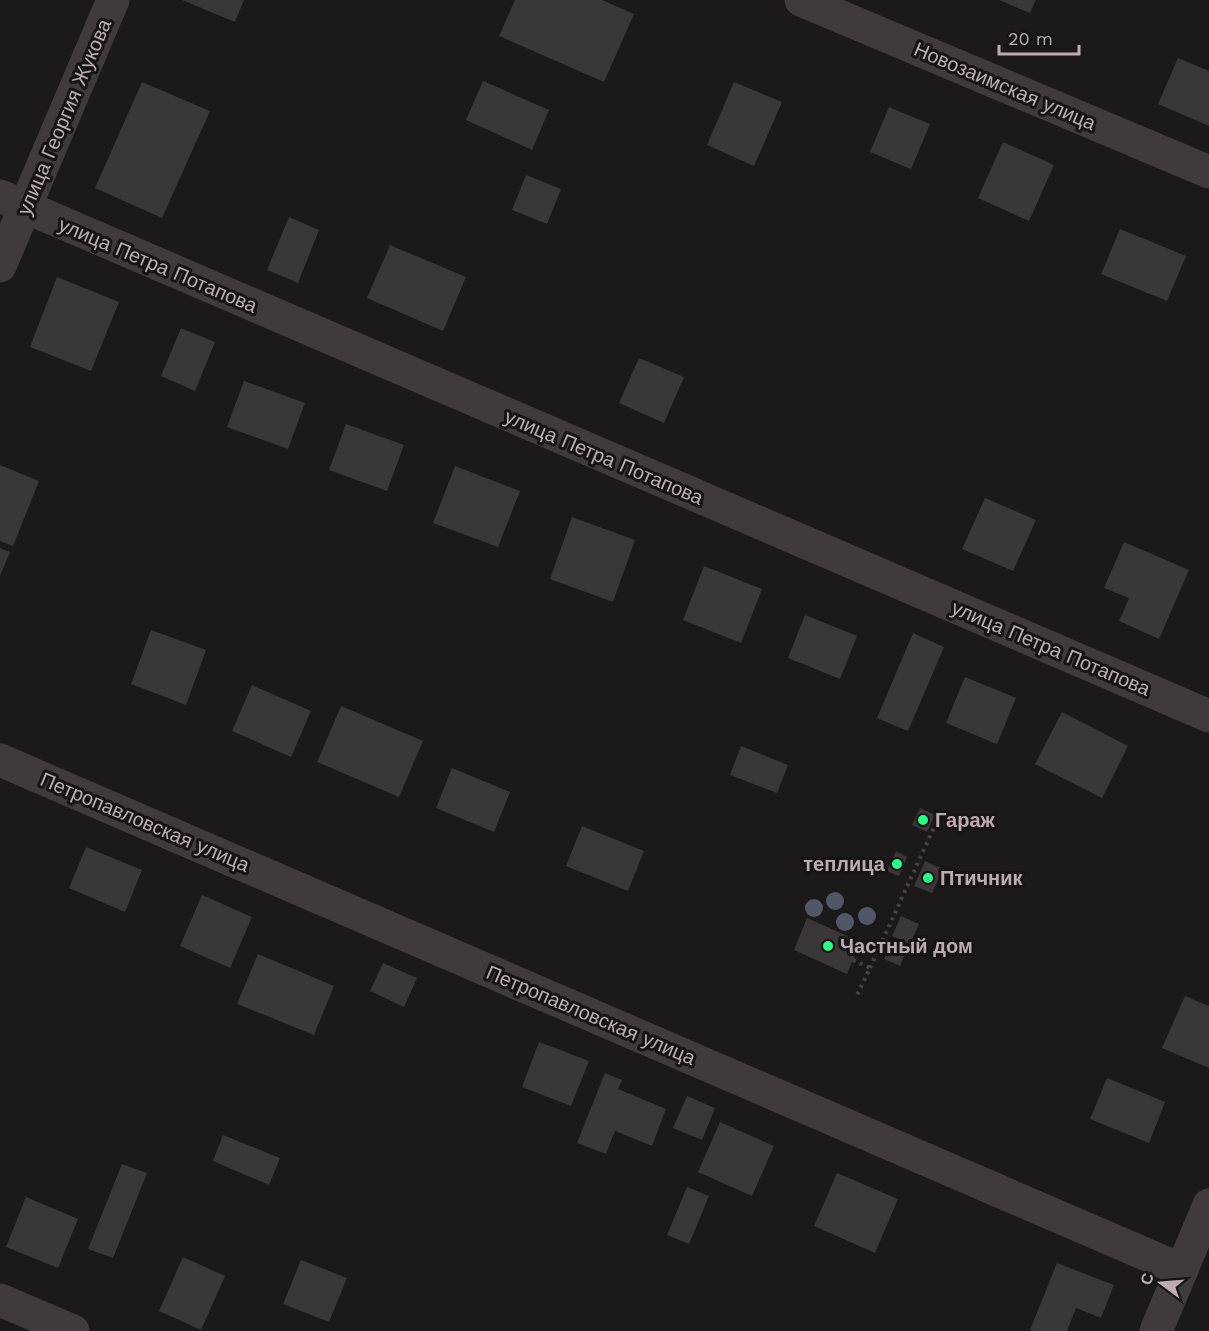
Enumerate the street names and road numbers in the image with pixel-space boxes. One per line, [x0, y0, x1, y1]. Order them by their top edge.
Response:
street label: улица Георгия Жукова [12, 15, 117, 219]
street label: Новозаимская улица [911, 37, 1100, 135]
street label: улица Петра Потапова [55, 212, 262, 318]
street label: улица Петра Потапова [501, 404, 708, 510]
street label: улица Петра Потапова [948, 595, 1155, 701]
street label: Петропавловская улица [37, 767, 254, 877]
street label: Петропавловская улица [483, 960, 700, 1070]

